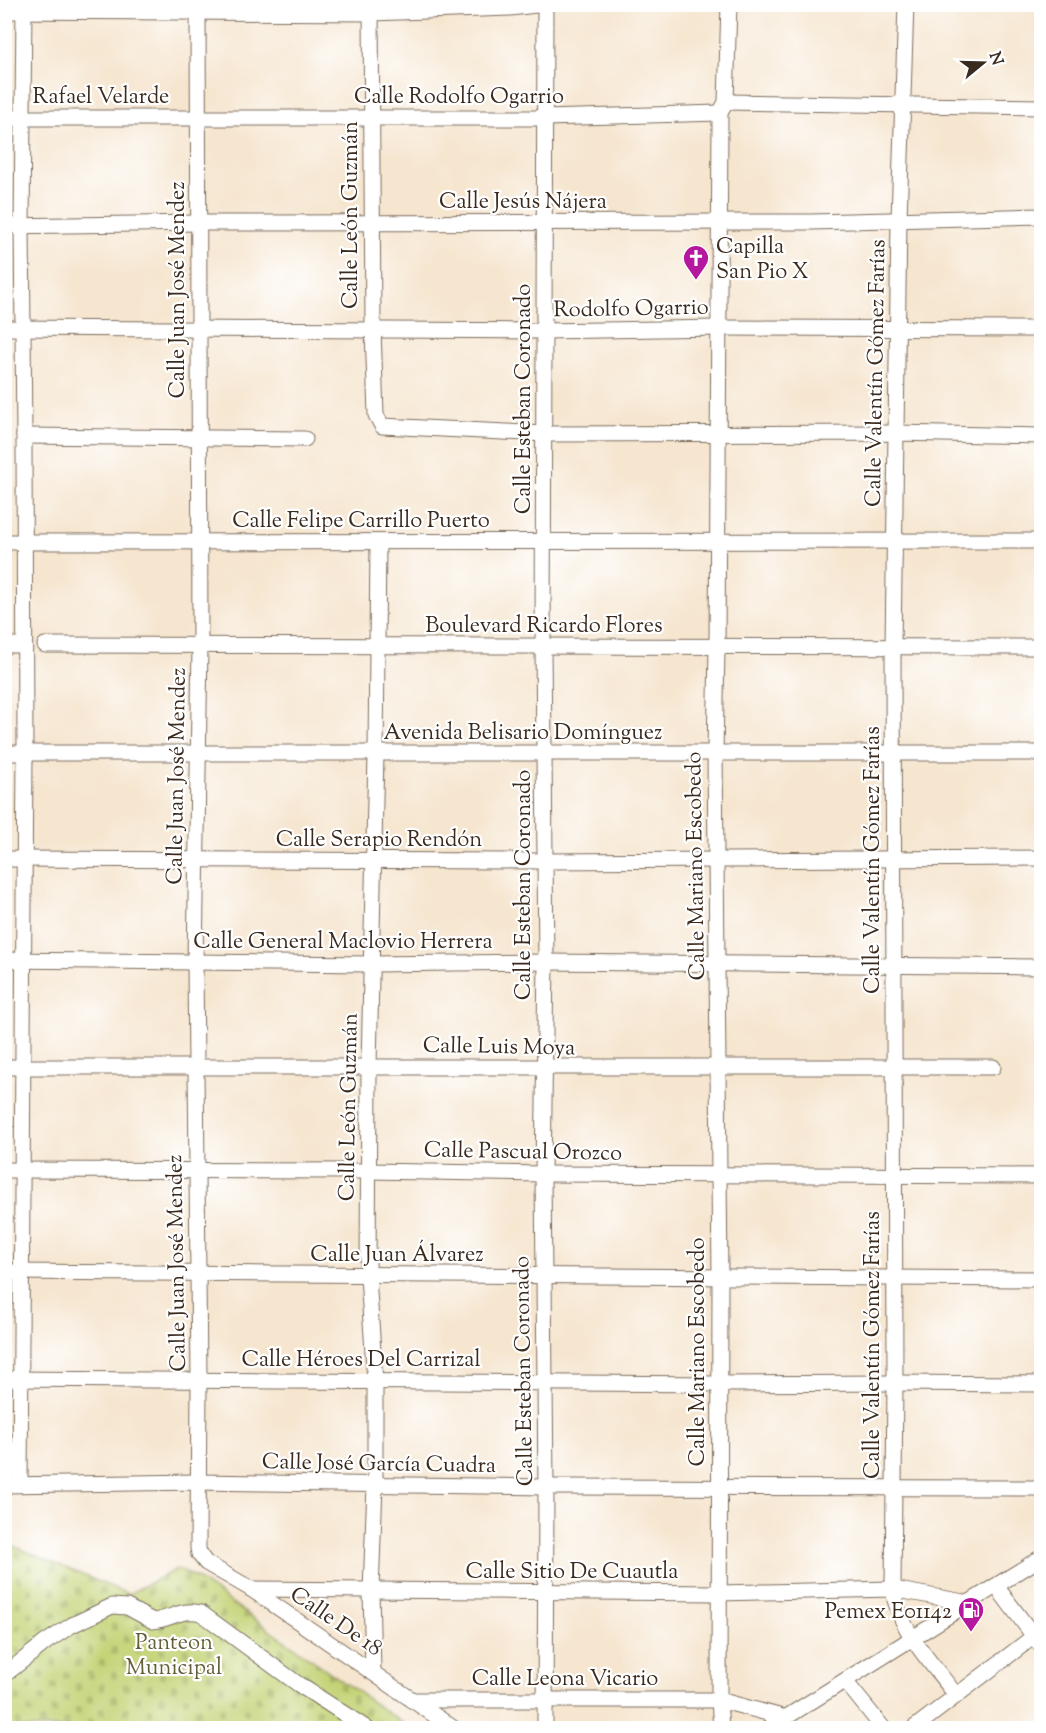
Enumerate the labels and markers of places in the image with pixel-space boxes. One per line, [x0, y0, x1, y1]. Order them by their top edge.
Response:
place label: Capilla San Pio X [716, 232, 809, 289]
church icon: Capilla San Pio X [681, 243, 711, 281]
fuel station icon: Pemex E01142 [956, 1595, 986, 1633]
place label: Pemex E01142 [824, 1597, 952, 1629]

